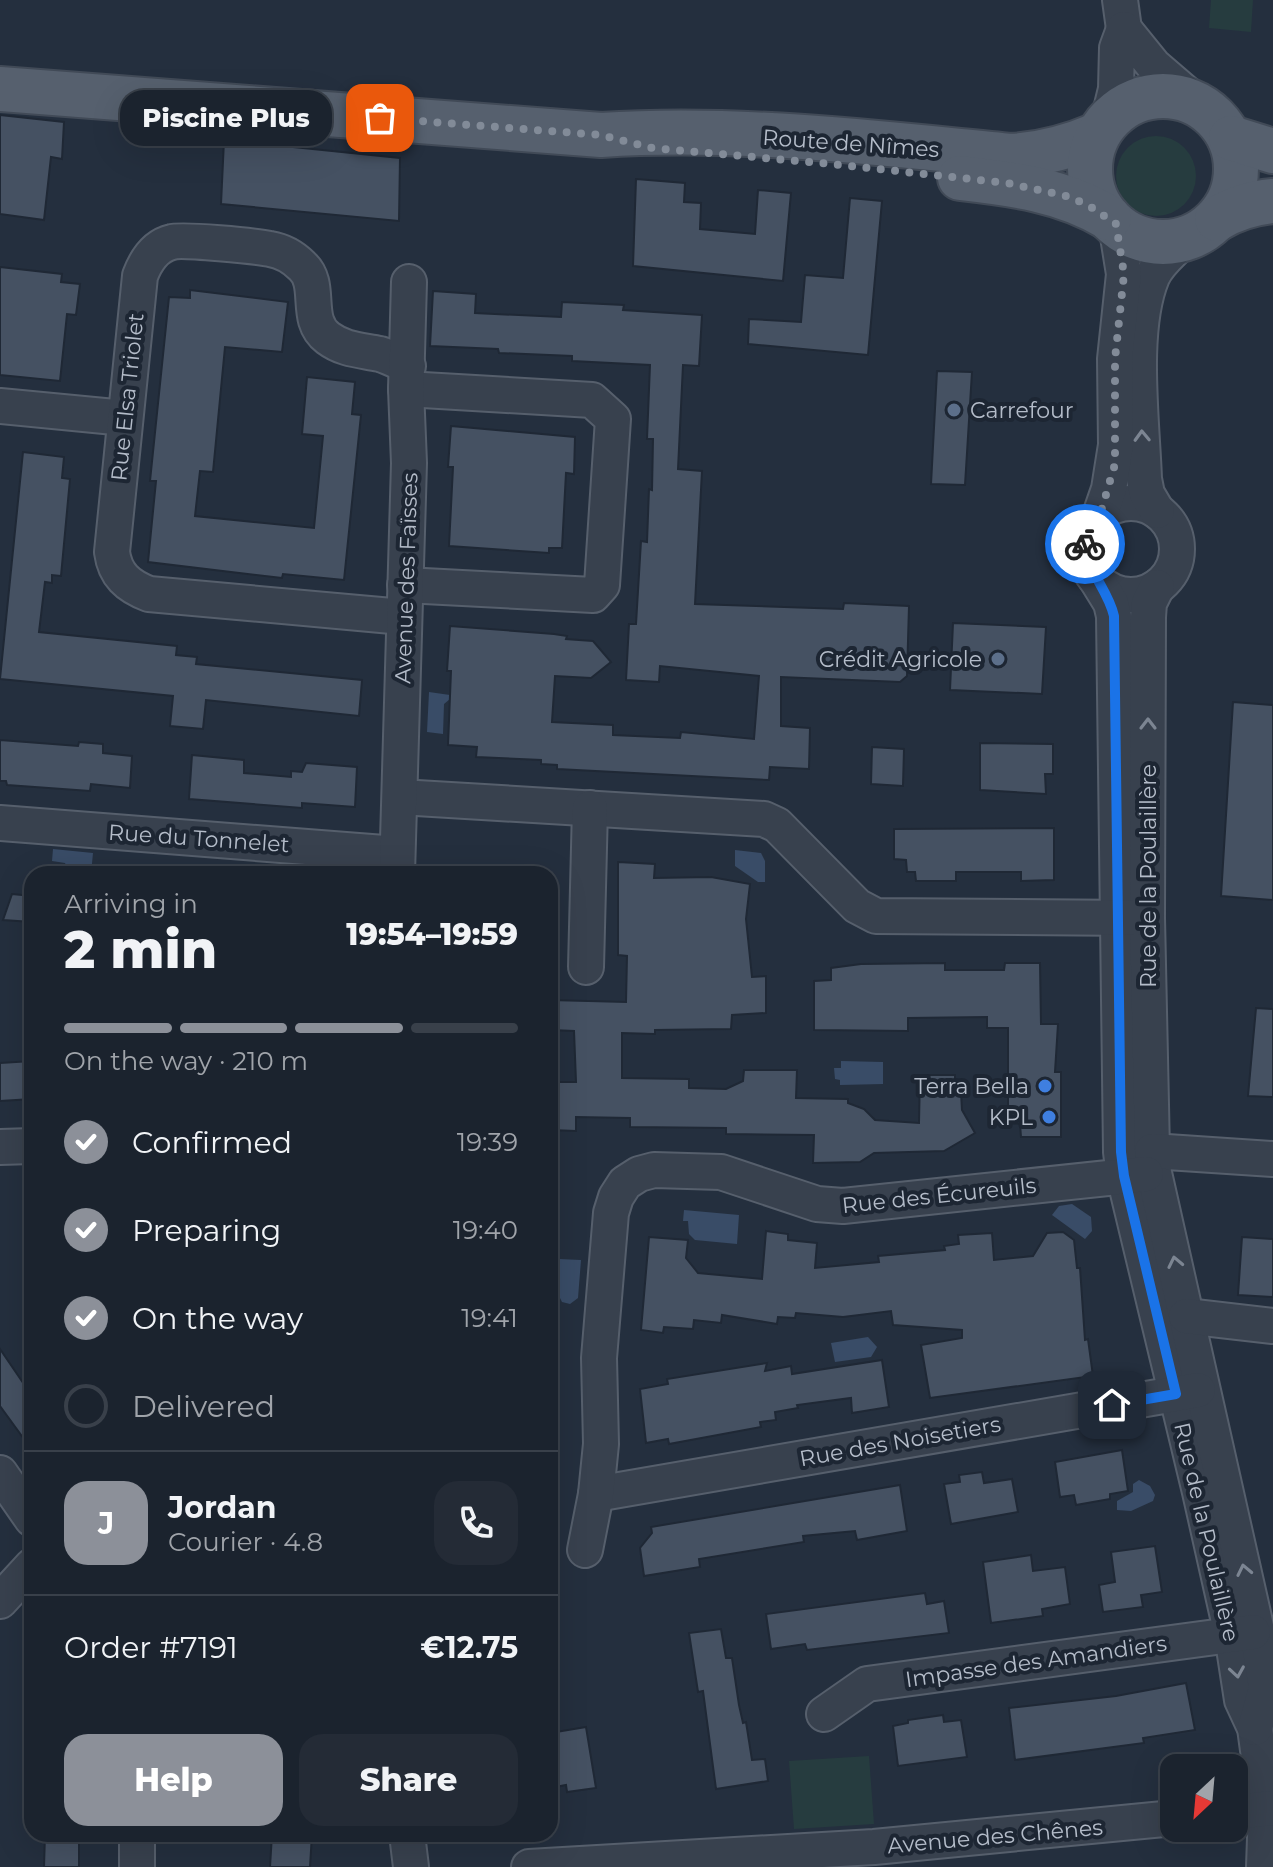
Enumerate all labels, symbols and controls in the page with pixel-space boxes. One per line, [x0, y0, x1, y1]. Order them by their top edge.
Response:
pin [346, 84, 414, 152]
callout: Piscine Plus [120, 90, 332, 146]
icon: bag [358, 96, 402, 140]
text: Piscine Plus [142, 102, 310, 134]
street label: Route de Nîmes [762, 124, 941, 163]
street label: Rue Elsa Triolet [105, 312, 150, 482]
place label: Carrefour [970, 397, 1074, 424]
marker: Carrefour [945, 401, 963, 419]
one-way arrow [1134, 429, 1151, 442]
street label: Avenue des Faïsses [389, 472, 424, 684]
courier [1045, 504, 1125, 584]
icon: bike [1063, 522, 1107, 566]
place label: Crédit Agricole [819, 646, 982, 673]
marker: Crédit Agricole [989, 650, 1007, 668]
one-way arrow [1139, 717, 1157, 730]
street label: Rue de la Poulaillère [1135, 764, 1162, 988]
street label: Rue du Tonnelet [107, 819, 291, 858]
text: Arriving in [64, 888, 198, 920]
text: 19:54–19:59 [346, 916, 518, 953]
text: 2 min [64, 918, 217, 981]
text: On the way · 210 m [64, 1045, 308, 1077]
place label: Terra Bella [914, 1073, 1029, 1100]
marker: Terra Bella [1036, 1077, 1054, 1095]
place label: KPL [989, 1104, 1033, 1131]
marker: KPL [1040, 1108, 1058, 1126]
icon: check [64, 1120, 108, 1164]
text: Confirmed [132, 1124, 292, 1161]
text: 19:39 [457, 1126, 518, 1158]
street label: Rue des Écureuils [840, 1172, 1038, 1219]
icon: check [64, 1208, 108, 1252]
text: Preparing [132, 1212, 281, 1249]
text: 19:40 [453, 1214, 518, 1246]
one-way arrow [1167, 1255, 1184, 1268]
icon: check [64, 1296, 108, 1340]
text: On the way [132, 1300, 303, 1337]
text: 19:41 [461, 1302, 518, 1334]
pin [1078, 1371, 1146, 1439]
icon: home [1090, 1383, 1134, 1427]
text: Delivered [132, 1388, 275, 1425]
street label: Rue des Noisetiers [797, 1410, 1003, 1472]
street label: Rue de la Poulaillère [1168, 1420, 1245, 1644]
button: phone [434, 1481, 518, 1565]
text: Jordan [168, 1489, 277, 1526]
text: J [98, 1505, 114, 1542]
text: Courier · 4.8 [168, 1526, 323, 1558]
one-way arrow [1236, 1564, 1253, 1577]
text: Order #7191 [64, 1629, 238, 1666]
text: €12.75 [420, 1629, 518, 1666]
street label: Impasse des Amandiers [904, 1630, 1169, 1693]
one-way arrow [1228, 1665, 1245, 1679]
button: Help [64, 1734, 283, 1826]
button: Share [299, 1734, 518, 1826]
north arrow [1160, 1754, 1248, 1842]
map controls [1160, 1754, 1248, 1842]
street label: Avenue des Chênes [886, 1814, 1104, 1859]

